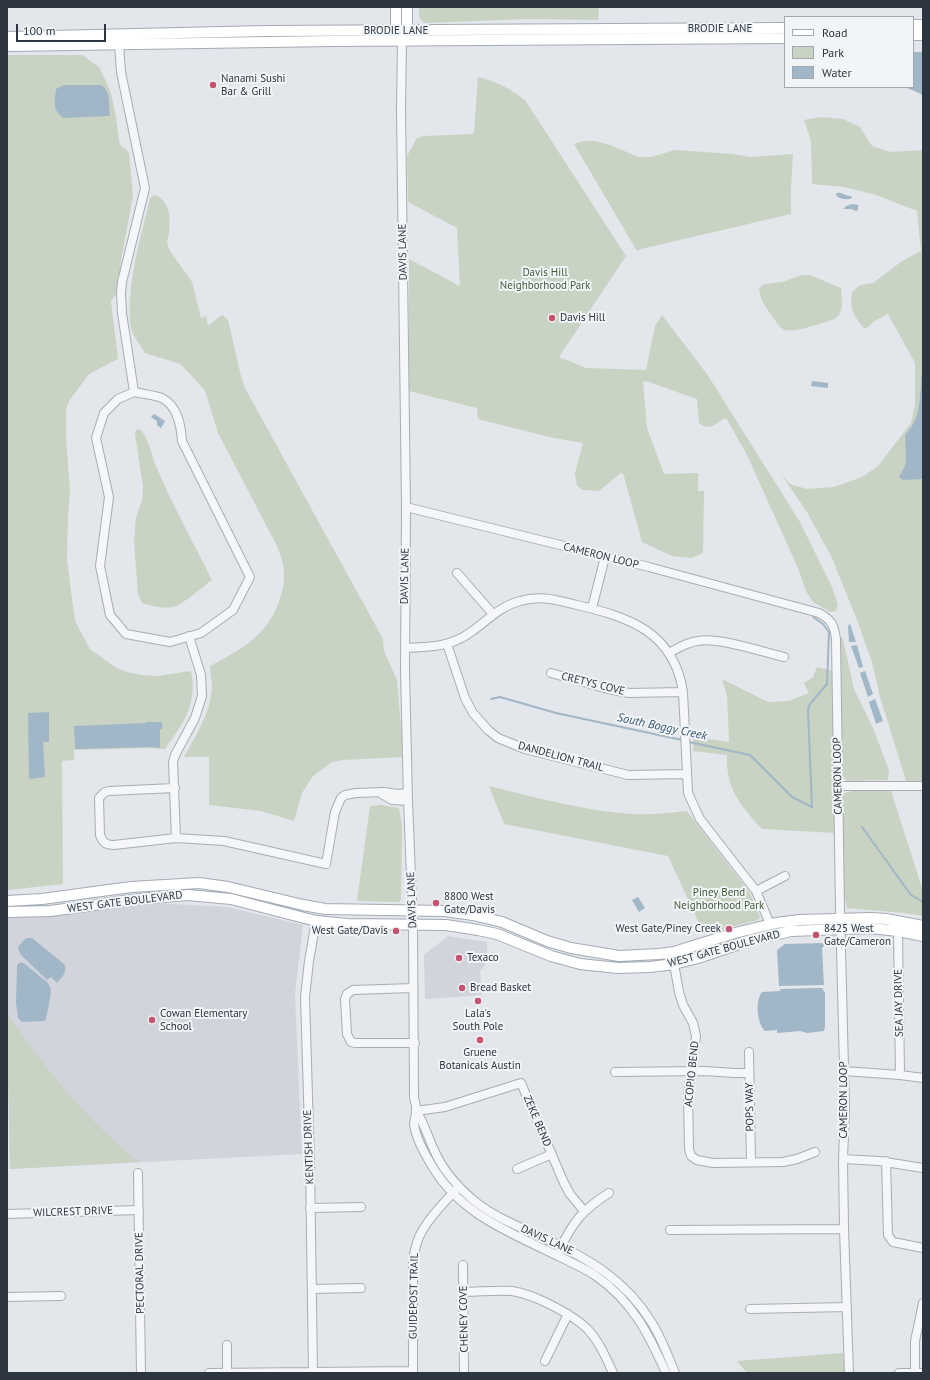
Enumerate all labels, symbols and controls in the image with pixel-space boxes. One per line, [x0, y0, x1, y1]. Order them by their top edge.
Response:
scale bar [18, 16, 108, 42]
legend [784, 16, 914, 88]
street label: BRODIE LANE [688, 22, 752, 36]
text: 100 m [23, 23, 56, 38]
street label: BRODIE LANE [364, 24, 428, 38]
text: Road [822, 25, 847, 40]
text: Park [822, 45, 844, 60]
text: Water [822, 65, 852, 80]
place label: Nanami Sushi Bar & Grill [221, 72, 286, 98]
marker: Nanami Sushi Bar & Grill [208, 80, 218, 90]
street label: DAVIS LANE [396, 224, 410, 280]
park label: Davis Hill Neighborhood Park [500, 266, 590, 292]
place label: Davis Hill [560, 311, 605, 325]
marker: Davis Hill [547, 313, 557, 323]
street label: CAMERON LOOP [562, 540, 640, 572]
street label: DAVIS LANE [398, 548, 412, 604]
street label: CRETYS COVE [560, 670, 626, 698]
water label: South Boggy Creek [616, 710, 708, 744]
street label: CAMERON LOOP [831, 737, 845, 815]
street label: DANDELION TRAIL [517, 739, 605, 775]
street label: DAVIS LANE [404, 872, 420, 928]
park label: Piney Bend Neighborhood Park [674, 886, 764, 912]
street label: WEST GATE BOULEVARD [67, 888, 183, 916]
place label: 8800 West Gate/Davis [444, 890, 495, 916]
marker: 8800 West Gate/Davis [431, 898, 441, 908]
place label: West Gate/Piney Creek [616, 922, 721, 936]
place label: 8425 West Gate/Cameron [824, 922, 891, 948]
place label: West Gate/Davis [312, 924, 388, 938]
marker: West Gate/Piney Creek [724, 924, 734, 934]
marker: West Gate/Davis [391, 926, 401, 936]
street label: WEST GATE BOULEVARD [666, 928, 782, 970]
marker: 8425 West Gate/Cameron [811, 930, 821, 940]
place label: Texaco [467, 951, 499, 965]
marker: Texaco [454, 953, 464, 963]
street label: SEA JAY DRIVE [892, 969, 906, 1037]
place label: Bread Basket [470, 981, 531, 995]
marker: Bread Basket [457, 983, 467, 993]
marker: Lala's South Pole [473, 996, 483, 1006]
place label: Cowan Elementary School [160, 1007, 247, 1033]
place label: Lala's South Pole [453, 1007, 503, 1033]
marker: Cowan Elementary School [147, 1015, 157, 1025]
marker: Gruene Botanicals Austin [475, 1035, 485, 1045]
street label: ACOPIO BEND [682, 1040, 702, 1108]
place label: Gruene Botanicals Austin [439, 1046, 521, 1072]
street label: CAMERON LOOP [837, 1061, 851, 1139]
street label: POPS WAY [743, 1082, 757, 1132]
street label: ZEKE BEND [520, 1093, 554, 1149]
street label: KENTISH DRIVE [301, 1110, 317, 1184]
street label: WILCREST DRIVE [33, 1204, 113, 1220]
street label: DAVIS LANE [519, 1222, 575, 1258]
street label: PECTORAL DRIVE [133, 1232, 147, 1314]
street label: GUIDEPOST TRAIL [407, 1253, 421, 1339]
street label: CHENEY COVE [457, 1285, 471, 1353]

